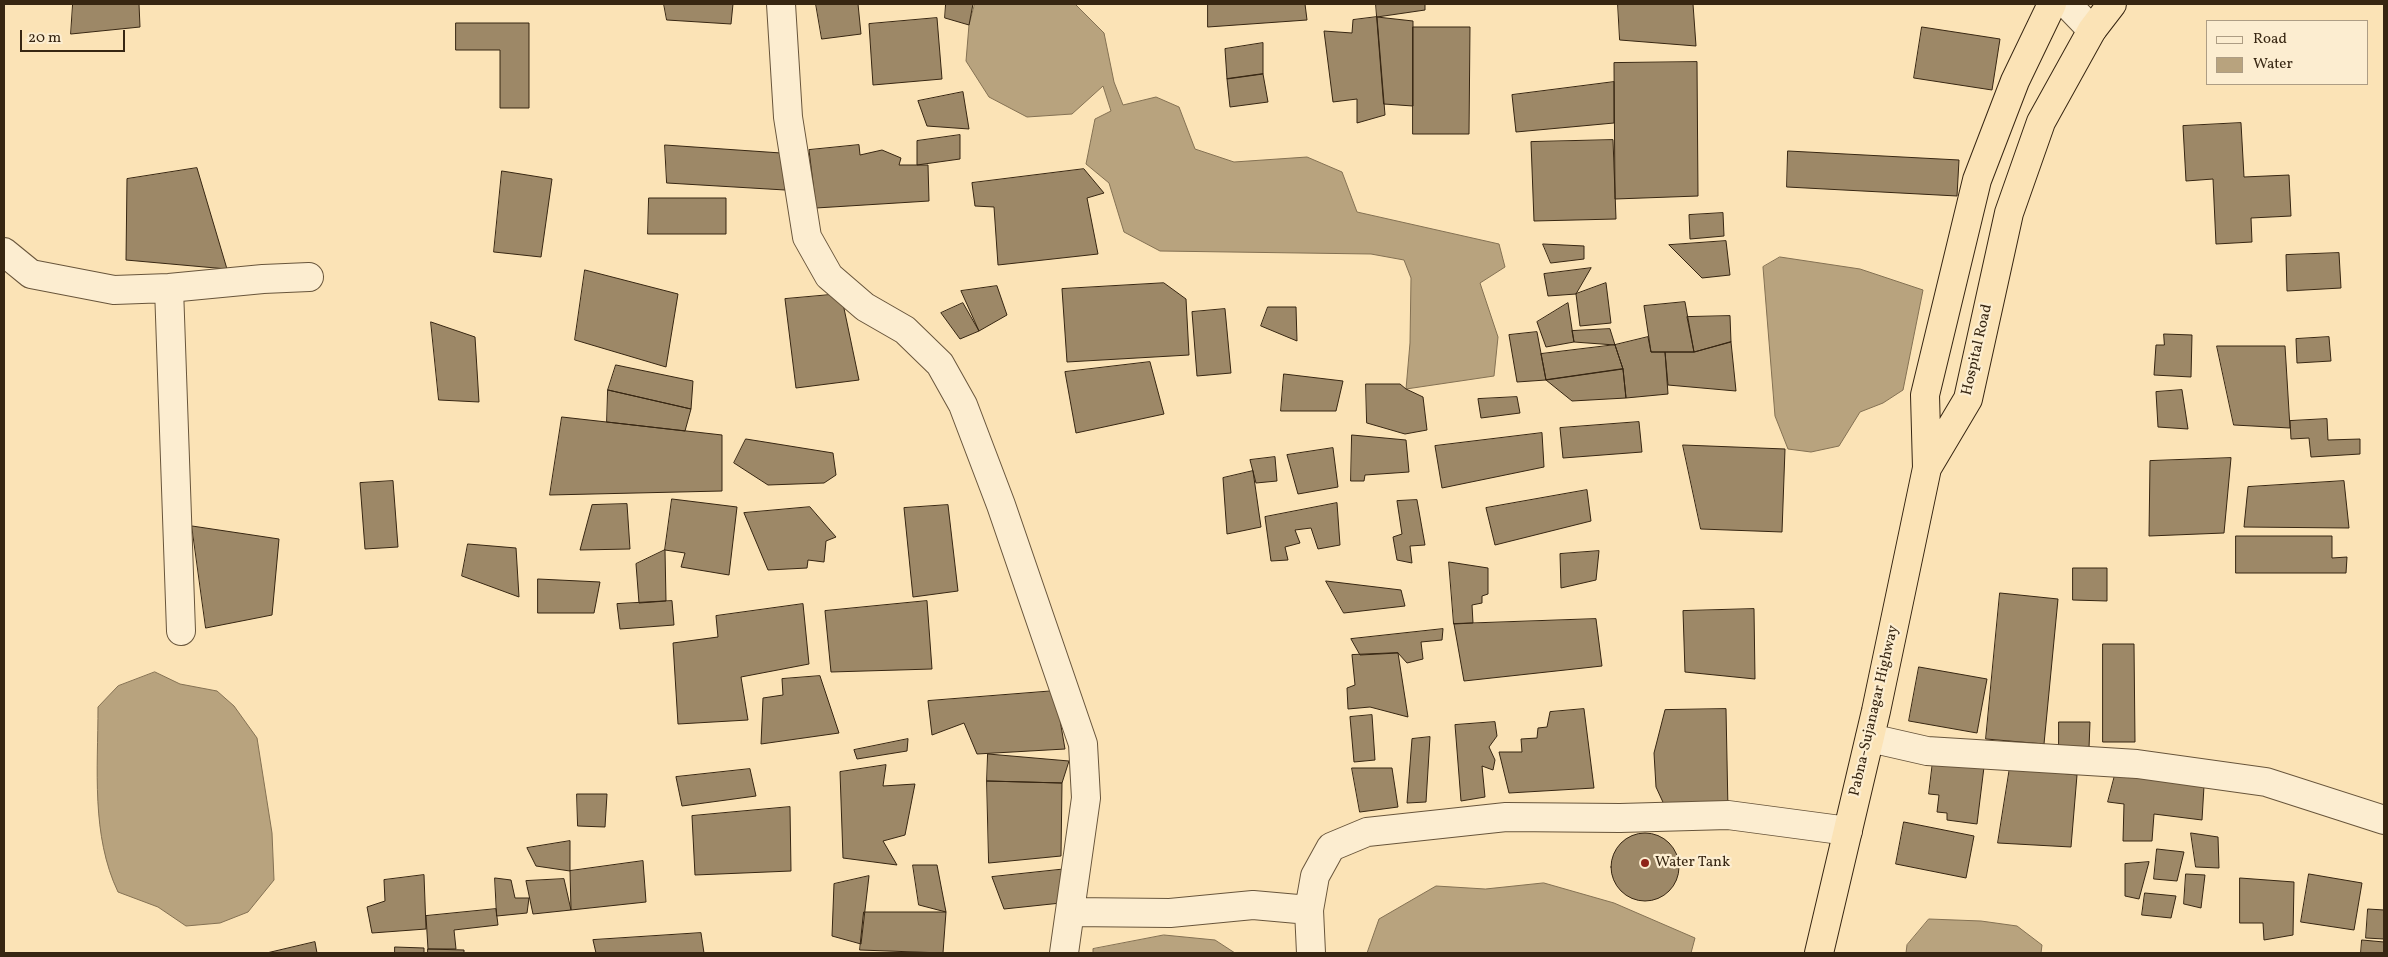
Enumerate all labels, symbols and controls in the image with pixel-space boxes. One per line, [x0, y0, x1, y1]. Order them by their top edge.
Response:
scale bar [22, 20, 128, 52]
legend [2206, 20, 2368, 85]
text: 20 m [28, 28, 61, 49]
text: Road [2253, 29, 2287, 50]
text: Water [2253, 54, 2293, 75]
street label: Hospital Road [1959, 303, 1997, 397]
street label: Pabna-Sujanagar Highway [1847, 624, 1903, 798]
place label: Water Tank [1655, 854, 1730, 872]
marker: Water Tank [1639, 857, 1651, 869]

